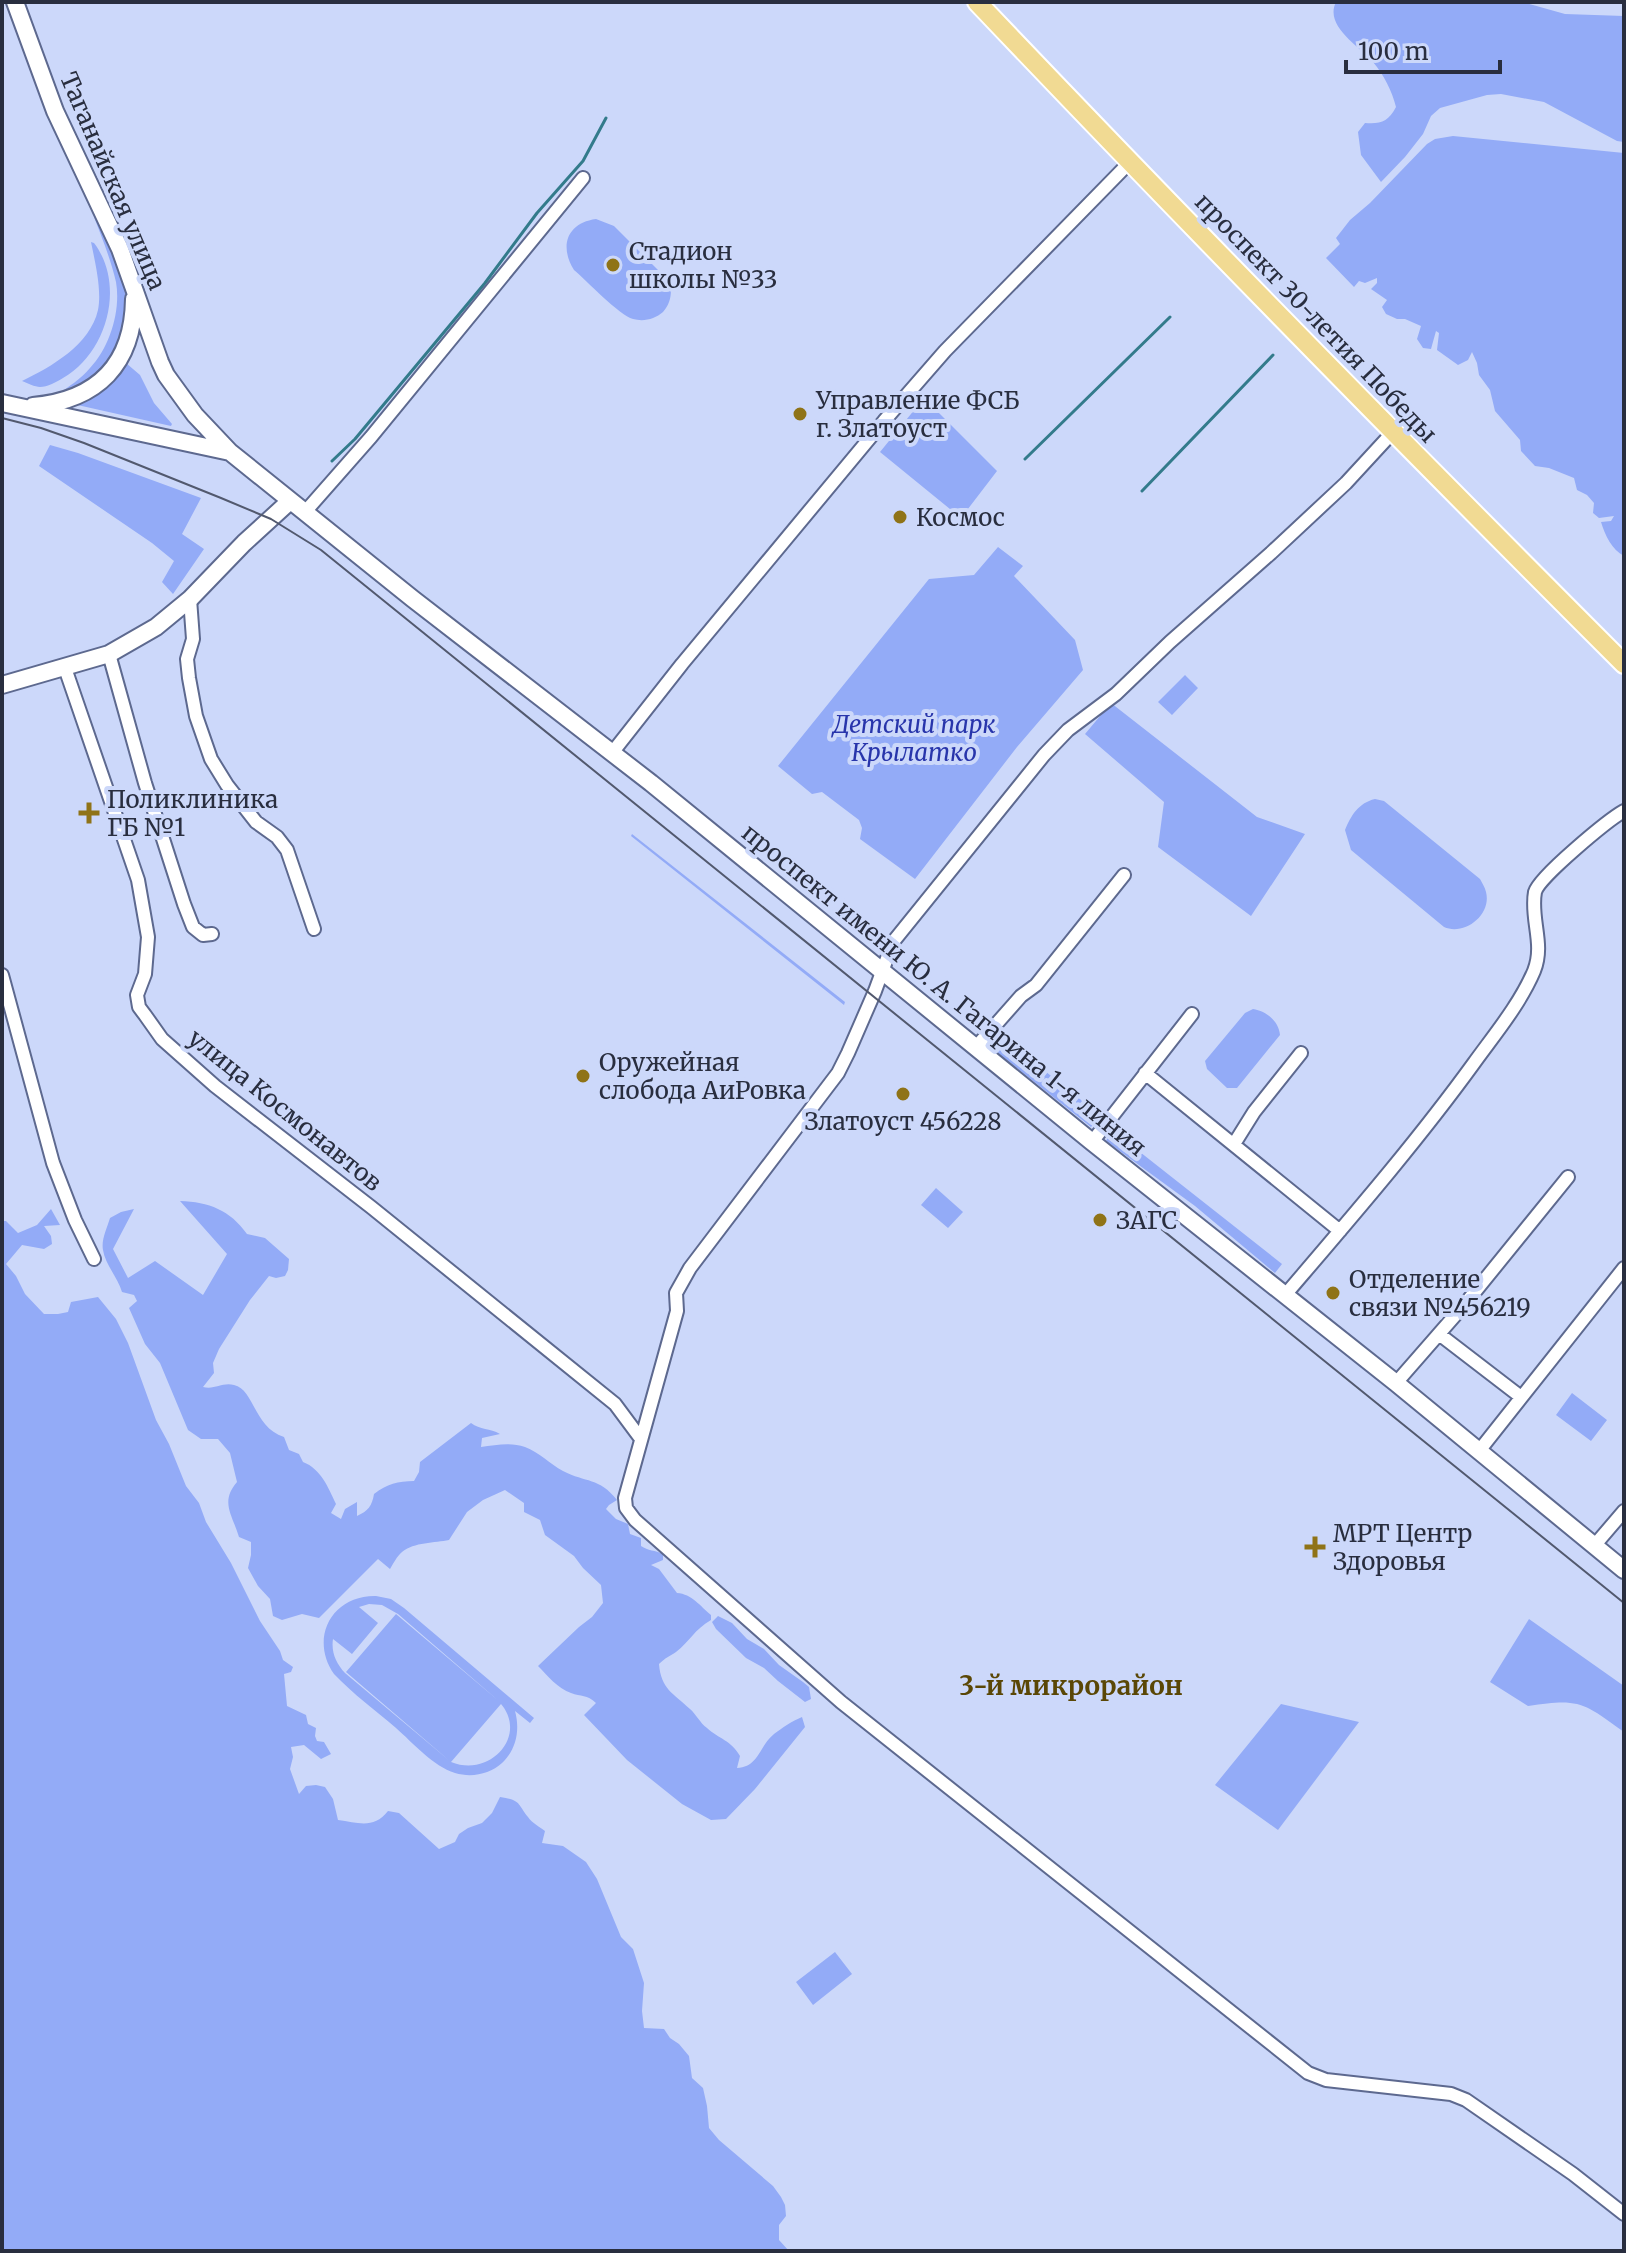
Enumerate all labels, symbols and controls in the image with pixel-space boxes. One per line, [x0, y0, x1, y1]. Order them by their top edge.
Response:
scale bar [1346, 24, 1500, 74]
text: 100 m [1358, 36, 1429, 67]
street label: Таганайская улица [53, 67, 173, 295]
street label: проспект 30-летия Победы [1188, 187, 1444, 449]
place label: Стадион школы №33 [629, 236, 778, 295]
marker: Стадион школы №33 [604, 256, 622, 274]
place label: Управление ФСБ г. Златоуст [815, 385, 1020, 444]
marker: Управление ФСБ г. Златоуст [791, 405, 809, 423]
place label: Космос [916, 502, 1005, 533]
marker: Космос [891, 508, 909, 526]
park label: Детский парк Крылатко [830, 709, 996, 768]
place label: Поликлиника ГБ №1 [107, 784, 278, 843]
marker: Поликлиника ГБ №1 [78, 802, 100, 824]
street label: проспект имени Ю. А. Гагарина 1-я линия [736, 817, 1152, 1163]
street label: улица Космонавтов [182, 1022, 388, 1198]
place label: Оружейная слобода АиРовка [599, 1047, 806, 1106]
marker: Оружейная слобода АиРовка [574, 1067, 592, 1085]
marker: Златоуст 456228 [894, 1085, 912, 1103]
place label: Златоуст 456228 [804, 1106, 1002, 1137]
place label: ЗАГС [1116, 1205, 1177, 1236]
marker: ЗАГС [1091, 1211, 1109, 1229]
place label: Отделение связи №456219 [1349, 1264, 1531, 1323]
marker: Отделение связи №456219 [1324, 1284, 1342, 1302]
place label: МРТ Центр Здоровья [1333, 1518, 1472, 1577]
marker: МРТ Центр Здоровья [1304, 1536, 1326, 1558]
district label: 3-й микрорайон [959, 1669, 1183, 1702]

